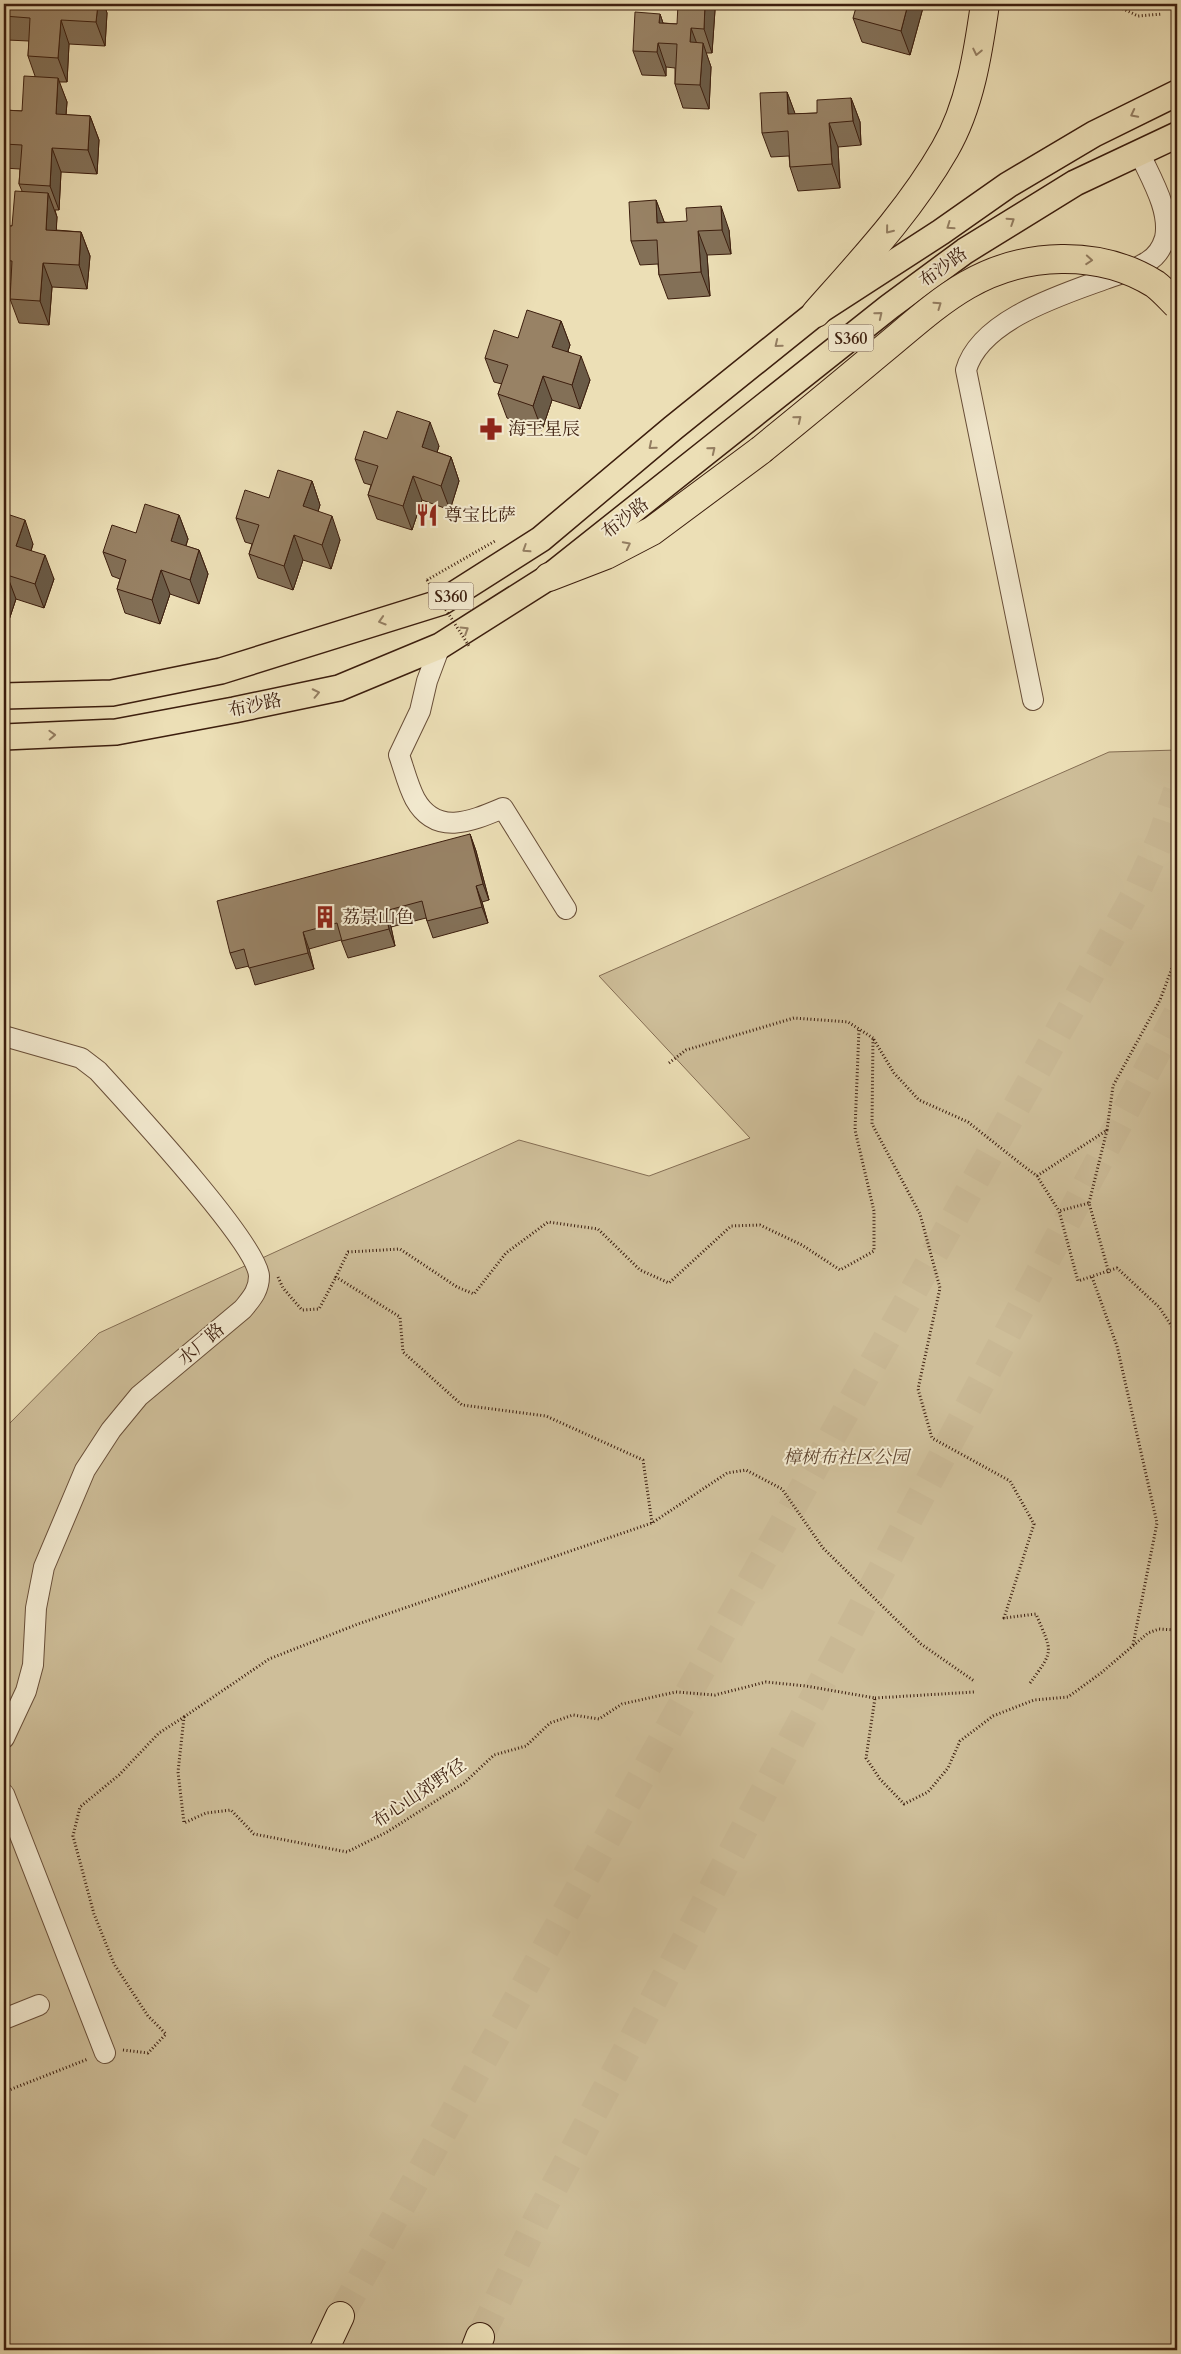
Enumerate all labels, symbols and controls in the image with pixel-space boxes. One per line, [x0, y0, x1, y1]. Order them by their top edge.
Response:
one-way arrow [973, 47, 983, 56]
one-way arrow [1130, 108, 1139, 118]
one-way arrow [1006, 217, 1015, 227]
one-way arrow [946, 220, 956, 229]
one-way arrow [886, 224, 894, 233]
street label: 布沙路 [914, 241, 972, 293]
one-way arrow [1086, 255, 1094, 266]
one-way arrow [932, 303, 941, 311]
one-way arrow [874, 312, 883, 321]
road number: S360 [828, 324, 874, 352]
one-way arrow [774, 338, 783, 347]
pharmacy icon: 海王星辰 [478, 416, 504, 442]
one-way arrow [793, 416, 802, 425]
place label: 海王星辰 [508, 417, 580, 442]
one-way arrow [648, 440, 657, 449]
one-way arrow [706, 447, 715, 455]
street label: 布沙路 [596, 492, 654, 545]
restaurant icon: 尊宝比萨 [414, 502, 440, 528]
place label: 尊宝比萨 [444, 503, 516, 528]
one-way arrow [621, 541, 630, 551]
one-way arrow [522, 542, 531, 552]
road number: S360 [428, 582, 474, 610]
one-way arrow [378, 615, 386, 625]
one-way arrow [459, 627, 469, 636]
street label: 布沙路 [226, 688, 284, 723]
one-way arrow [312, 688, 320, 698]
one-way arrow [49, 729, 57, 740]
building icon: 荔景山色 [312, 904, 338, 930]
place label: 荔景山色 [342, 905, 414, 930]
street label: 水厂路 [173, 1317, 230, 1371]
park label: 樟树布社区公园 [783, 1445, 912, 1470]
street label: 布心山郊野径 [368, 1753, 471, 1834]

